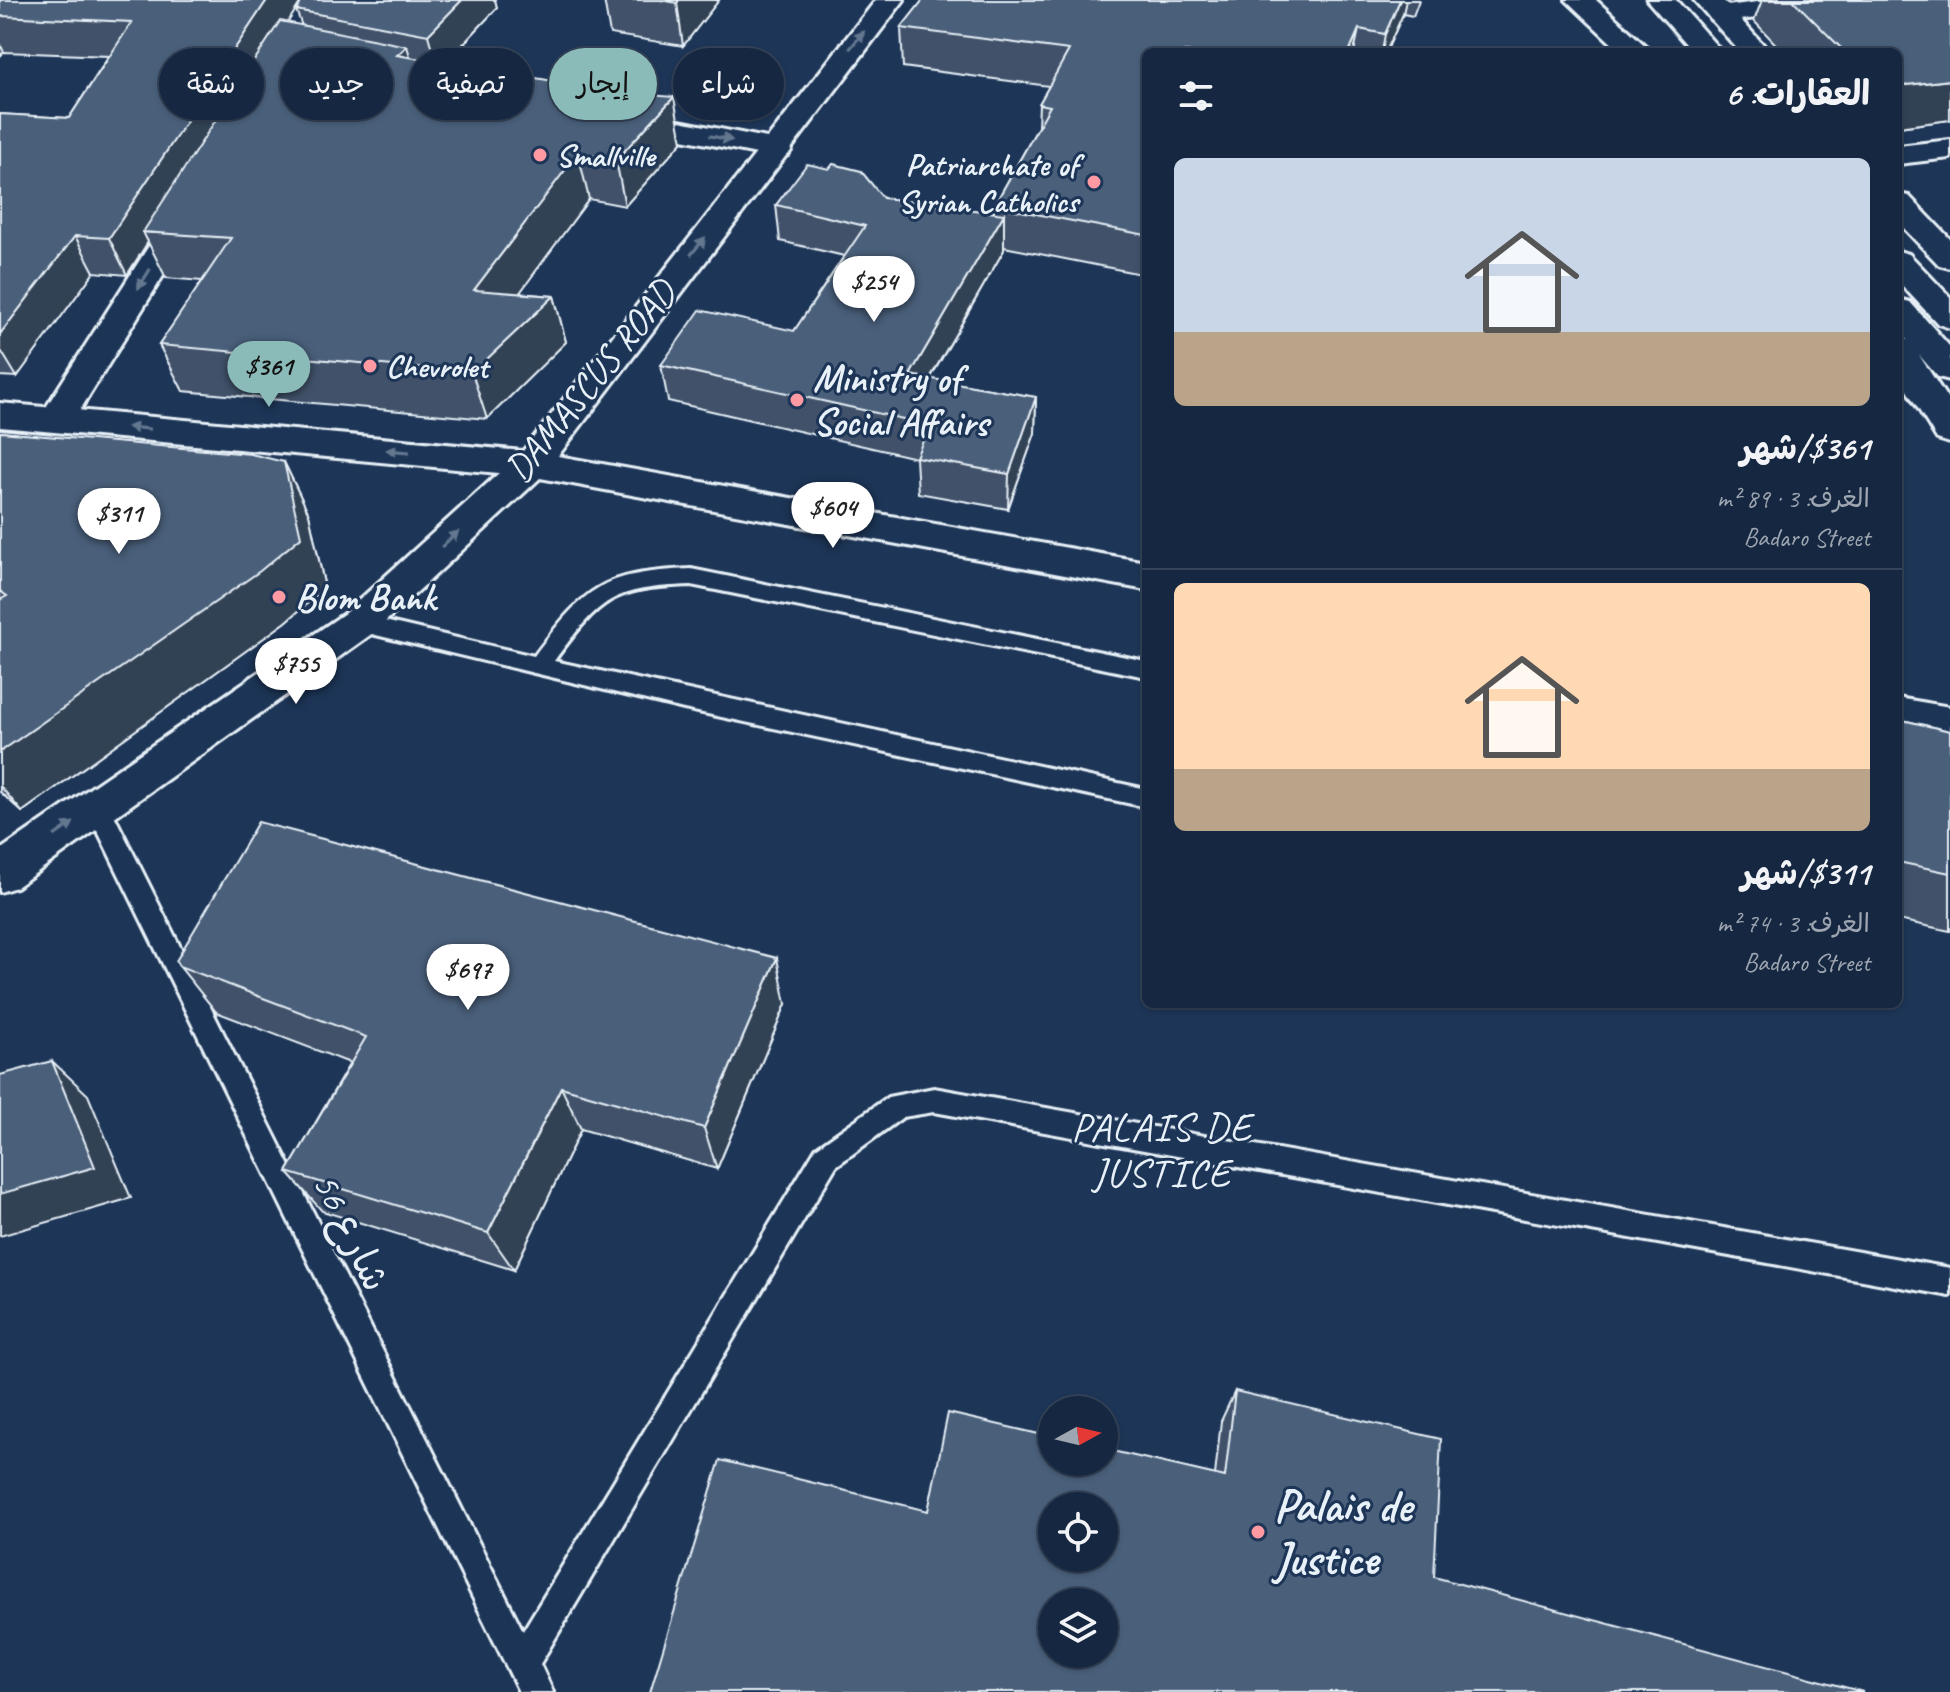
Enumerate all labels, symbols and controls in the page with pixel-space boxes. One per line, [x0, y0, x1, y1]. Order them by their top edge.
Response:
one-way arrow [848, 30, 865, 50]
chip: شقة [159, 48, 264, 120]
chip: جديد [280, 48, 393, 120]
chip: تصفية [409, 48, 533, 120]
chip: إيجار [549, 48, 657, 120]
chip: شراء [673, 48, 784, 120]
text: العقارات: 6 [1725, 72, 1870, 115]
icon: filters [1174, 74, 1218, 118]
one-way arrow [708, 132, 733, 145]
place label: Smallville [556, 135, 657, 176]
place label: Patriarchate of Syrian Catholics [898, 144, 1085, 222]
marker: Smallville [531, 146, 549, 164]
marker: Patriarchate of Syrian Catholics [1085, 173, 1103, 191]
icon: home [1450, 210, 1594, 354]
one-way arrow [690, 236, 706, 256]
pin: $254 [827, 256, 921, 324]
text: $254 [851, 265, 897, 298]
one-way arrow [138, 268, 152, 290]
street label: DAMASCUS ROAD [494, 268, 687, 491]
pin: $361 [222, 341, 316, 409]
place label: Chevrolet [386, 346, 491, 387]
text: $361 [245, 350, 293, 383]
place label: Ministry of Social Affairs [813, 355, 992, 446]
marker: Chevrolet [361, 357, 379, 375]
marker: Ministry of Social Affairs [788, 391, 806, 409]
one-way arrow [126, 421, 151, 434]
text: $361/شهر [1740, 426, 1870, 469]
one-way arrow [385, 445, 410, 458]
pin: $604 [786, 482, 880, 550]
text: الغرف: 3 · 89 m² [1717, 482, 1870, 515]
pin: $311 [72, 488, 166, 556]
text: $604 [809, 491, 857, 524]
text: $311 [96, 497, 142, 530]
text: Badaro Street [1744, 521, 1870, 554]
one-way arrow [440, 531, 459, 549]
place label: Blom Bank [295, 574, 439, 621]
marker: Blom Bank [270, 588, 288, 606]
icon: home [1450, 635, 1594, 779]
pin: $755 [249, 638, 343, 706]
text: $755 [273, 647, 319, 680]
one-way arrow [53, 822, 74, 837]
text: $311/شهر [1741, 851, 1870, 894]
text: الغرف: 3 · 74 m² [1717, 907, 1870, 940]
pin: $697 [421, 944, 515, 1012]
text: Badaro Street [1744, 946, 1870, 979]
text: $697 [445, 953, 491, 986]
district label: PALAIS DE JUSTICE [1071, 1102, 1256, 1198]
street label: شارع 56 [300, 1165, 400, 1300]
north arrow [1038, 1396, 1118, 1476]
map controls [1038, 1396, 1118, 1668]
place label: Palais de Justice [1271, 1477, 1416, 1588]
button: locate [1038, 1492, 1118, 1572]
marker: Palais de Justice [1249, 1523, 1267, 1541]
button: layers [1038, 1588, 1118, 1668]

